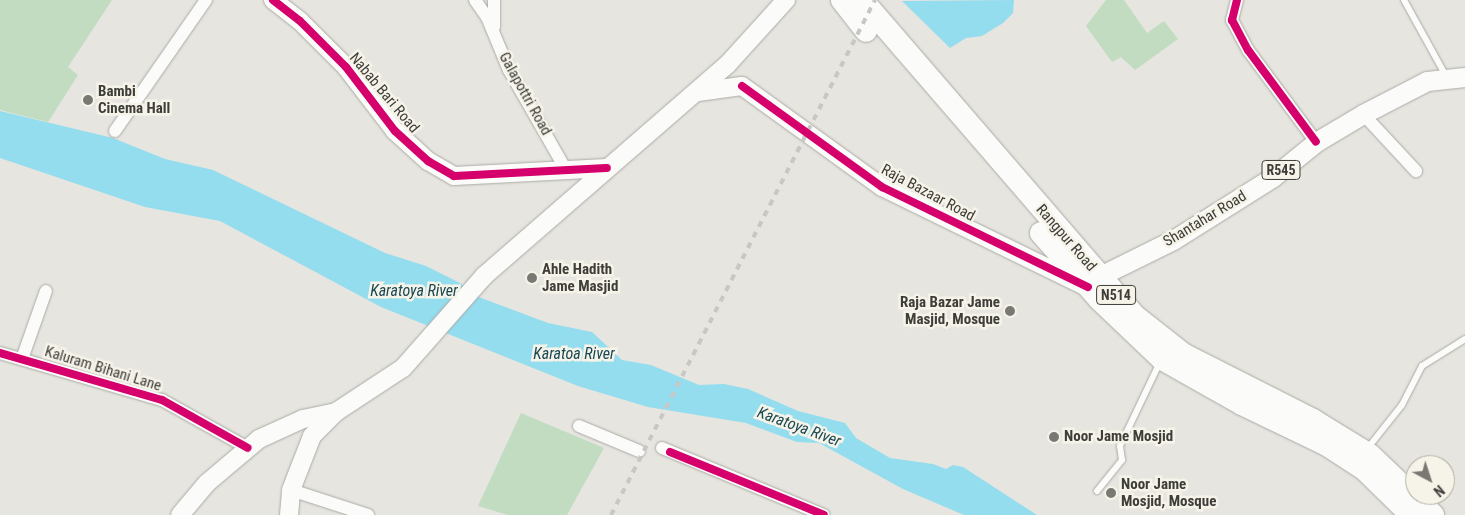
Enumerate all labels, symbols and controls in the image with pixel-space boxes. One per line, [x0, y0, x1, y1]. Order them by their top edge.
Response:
street label: Nabab Bari Road [345, 49, 423, 137]
street label: Galapottri Road [495, 49, 555, 139]
place label: Bambi Cinema Hall [98, 82, 170, 117]
marker: Bambi Cinema Hall [82, 94, 94, 106]
road number: R545 [1261, 158, 1301, 182]
street label: Raja Bazaar Road [878, 161, 978, 225]
street label: Shantahar Road [1160, 187, 1250, 251]
street label: Rangpur Road [1032, 201, 1100, 275]
place label: Ahle Hadith Jame Masjid [542, 260, 618, 295]
marker: Ahle Hadith Jame Masjid [526, 272, 538, 284]
water label: Karatoya River [370, 281, 458, 301]
road number: N514 [1096, 284, 1136, 306]
place label: Raja Bazar Jame Masjid, Mosque [900, 293, 1000, 328]
marker: Raja Bazar Jame Masjid, Mosque [1004, 305, 1016, 317]
street label: Kaluram Bihani Lane [42, 343, 164, 395]
water label: Karatoa River [533, 344, 615, 364]
water label: Karatoya River [755, 403, 843, 451]
place label: Noor Jame Mosjid [1064, 428, 1173, 446]
marker: Noor Jame Mosjid [1048, 431, 1060, 443]
north arrow [1405, 455, 1455, 505]
place label: Noor Jame Mosjid, Mosque [1121, 475, 1216, 510]
text: N [1431, 482, 1447, 500]
marker: Noor Jame Mosjid, Mosque [1105, 487, 1117, 499]

